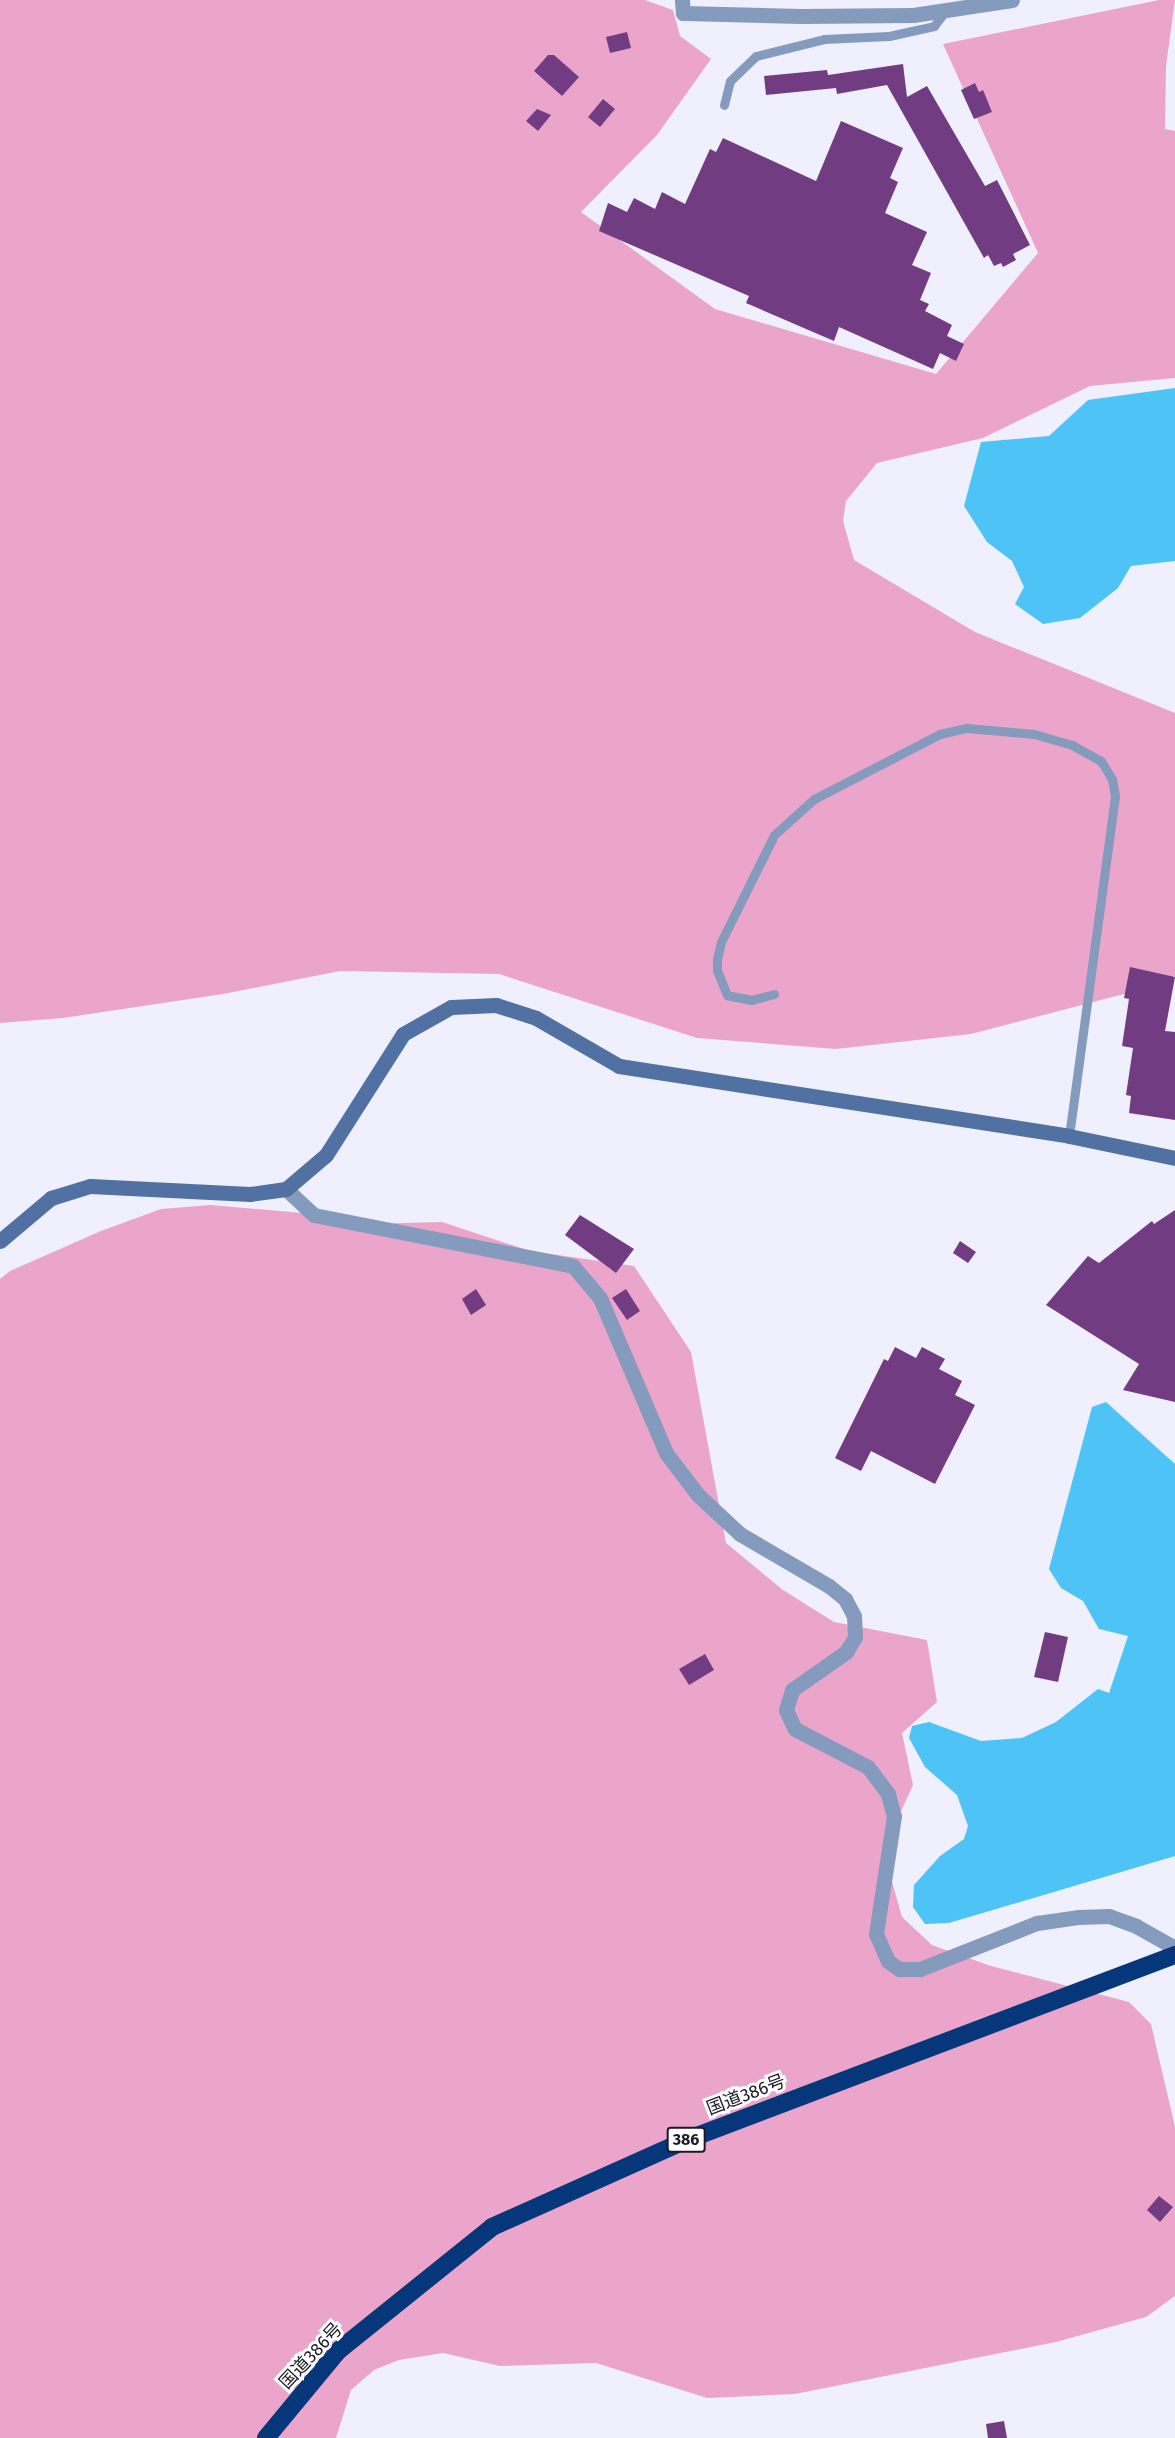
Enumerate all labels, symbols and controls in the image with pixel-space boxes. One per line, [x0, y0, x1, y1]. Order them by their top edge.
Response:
street label: 国道386号 [704, 2070, 788, 2120]
road number: 386 [666, 2127, 706, 2153]
street label: 国道386号 [275, 2318, 347, 2394]

